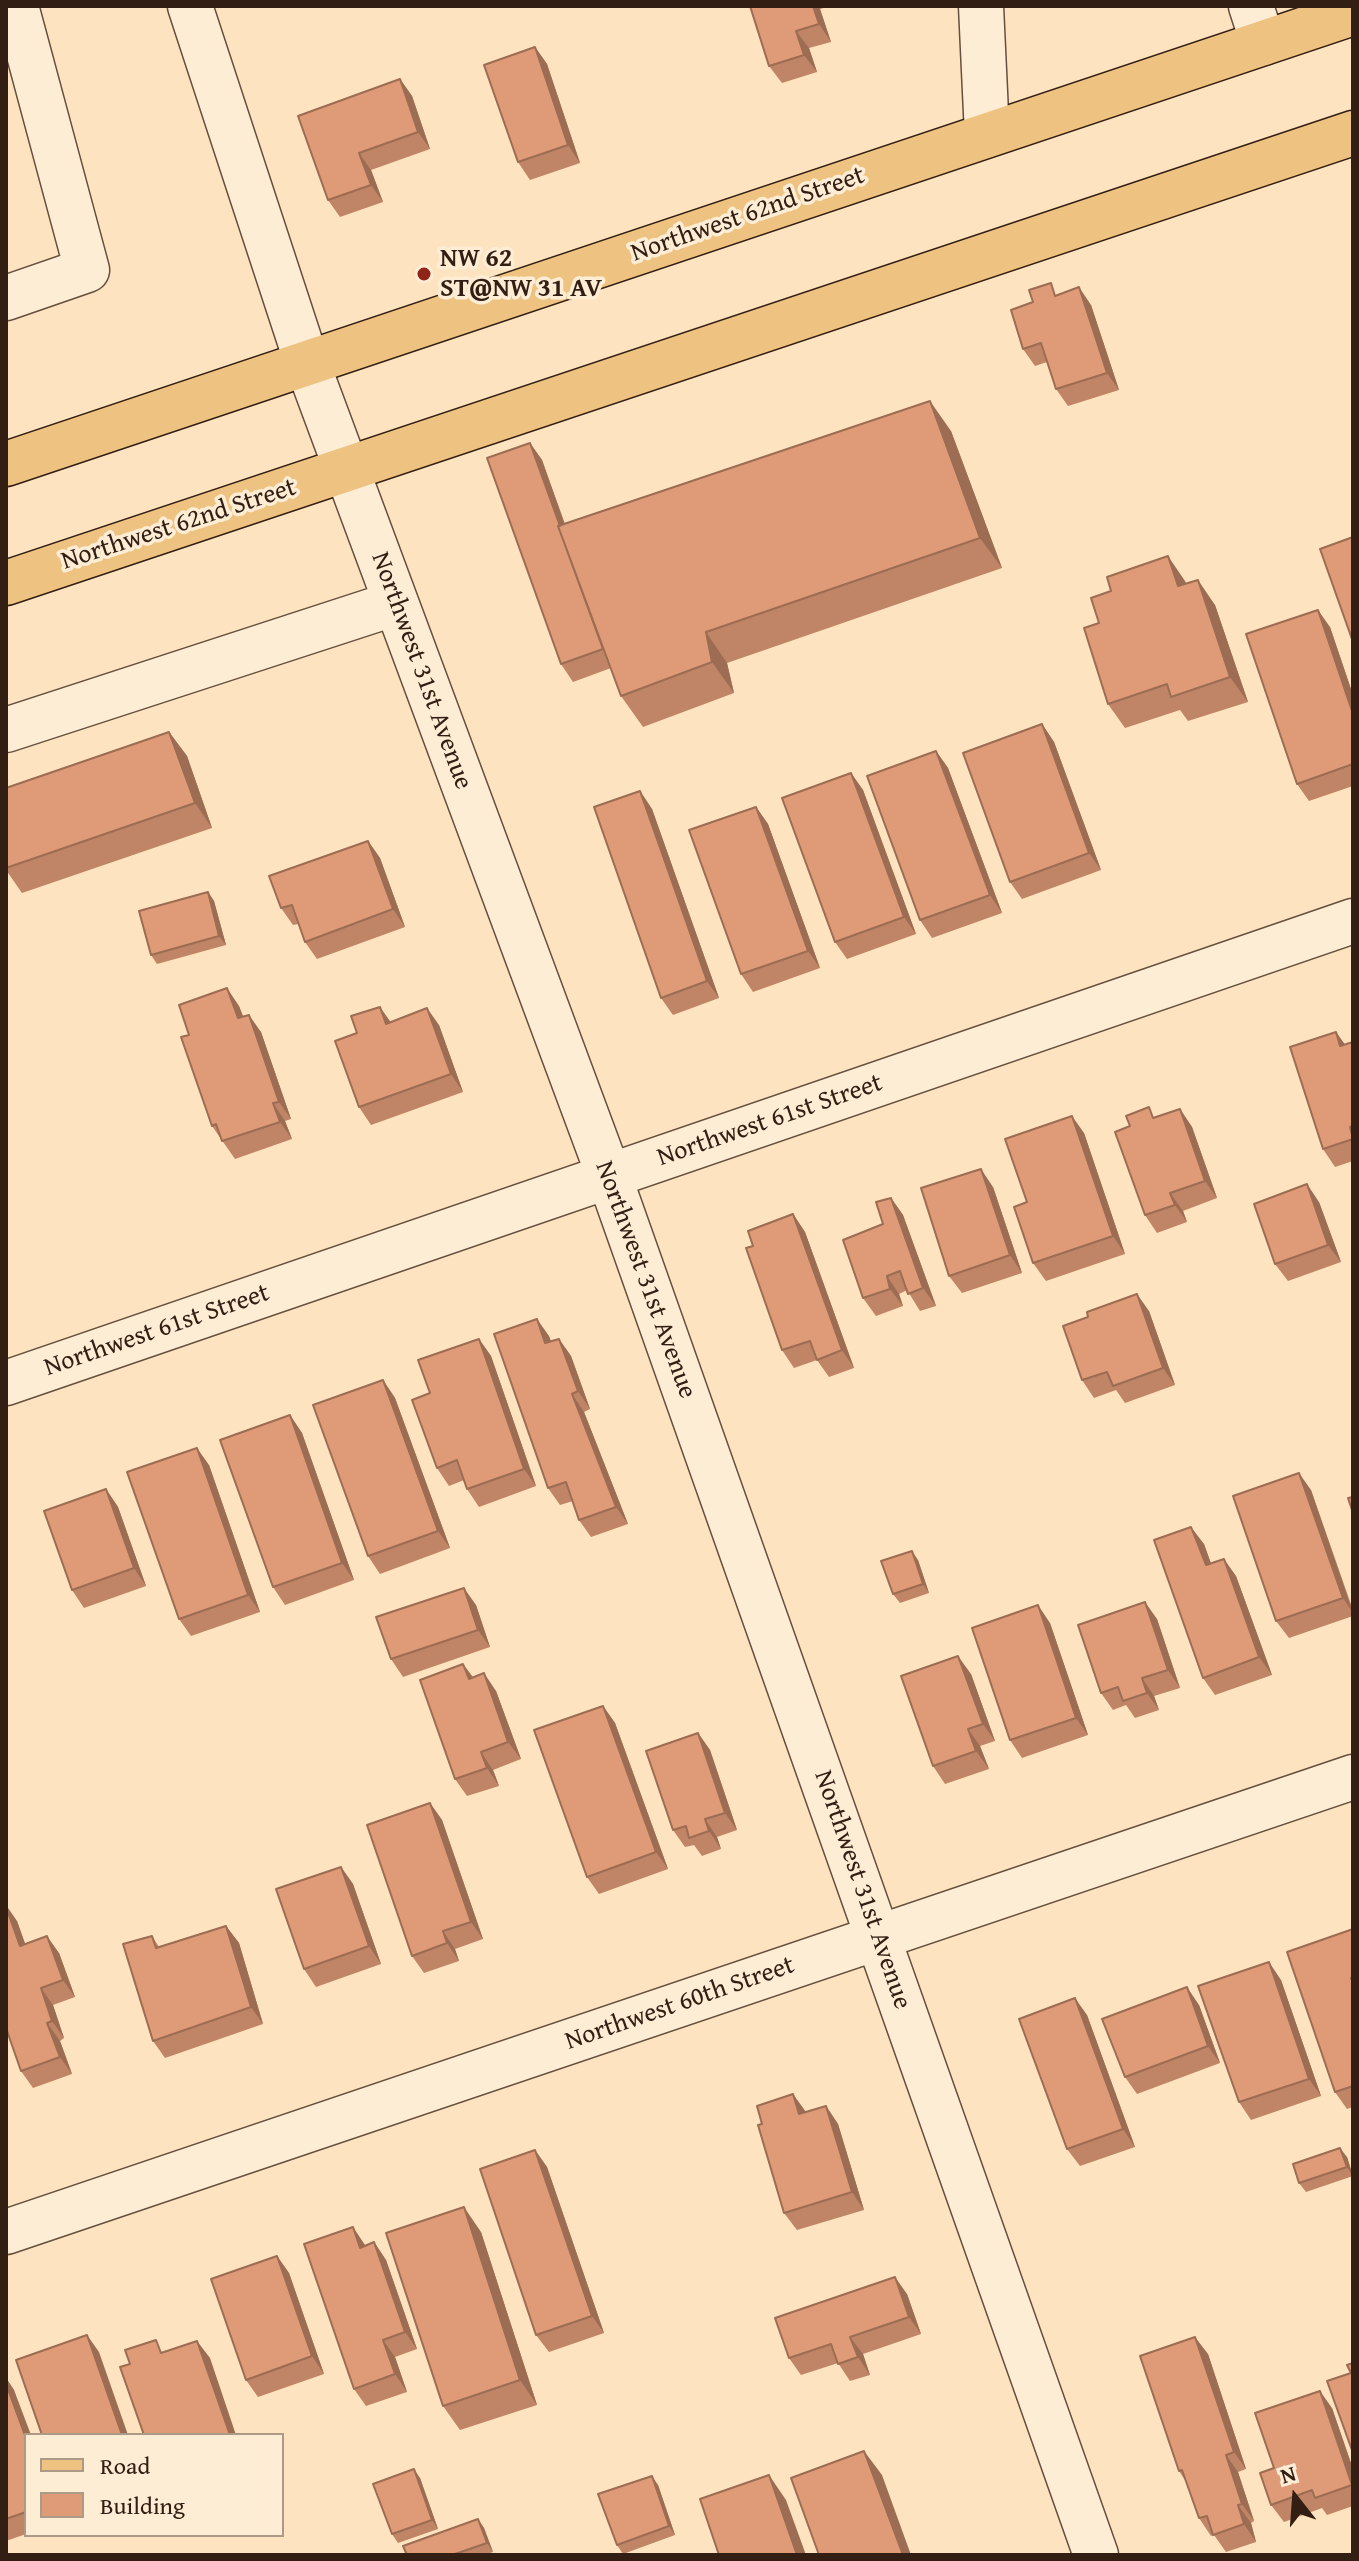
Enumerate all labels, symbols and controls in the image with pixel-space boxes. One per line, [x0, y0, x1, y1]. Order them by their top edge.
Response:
street label: Northwest 62nd Street [627, 160, 869, 270]
place label: NW 62 ST@NW 31 AV [440, 243, 602, 304]
marker: NW 62 ST@NW 31 AV [415, 265, 433, 283]
street label: Northwest 62nd Street [58, 472, 300, 578]
street label: Northwest 31st Avenue [364, 548, 478, 794]
street label: Northwest 61st Street [653, 1068, 887, 1174]
street label: Northwest 31st Avenue [588, 1157, 702, 1403]
street label: Northwest 61st Street [40, 1278, 274, 1384]
street label: Northwest 31st Avenue [807, 1767, 917, 2013]
street label: Northwest 60th Street [561, 1950, 799, 2058]
legend [24, 2433, 284, 2537]
text: Road [100, 2448, 150, 2483]
north arrow [1255, 2457, 1335, 2537]
text: N [1276, 2457, 1300, 2492]
text: Building [100, 2488, 185, 2523]

